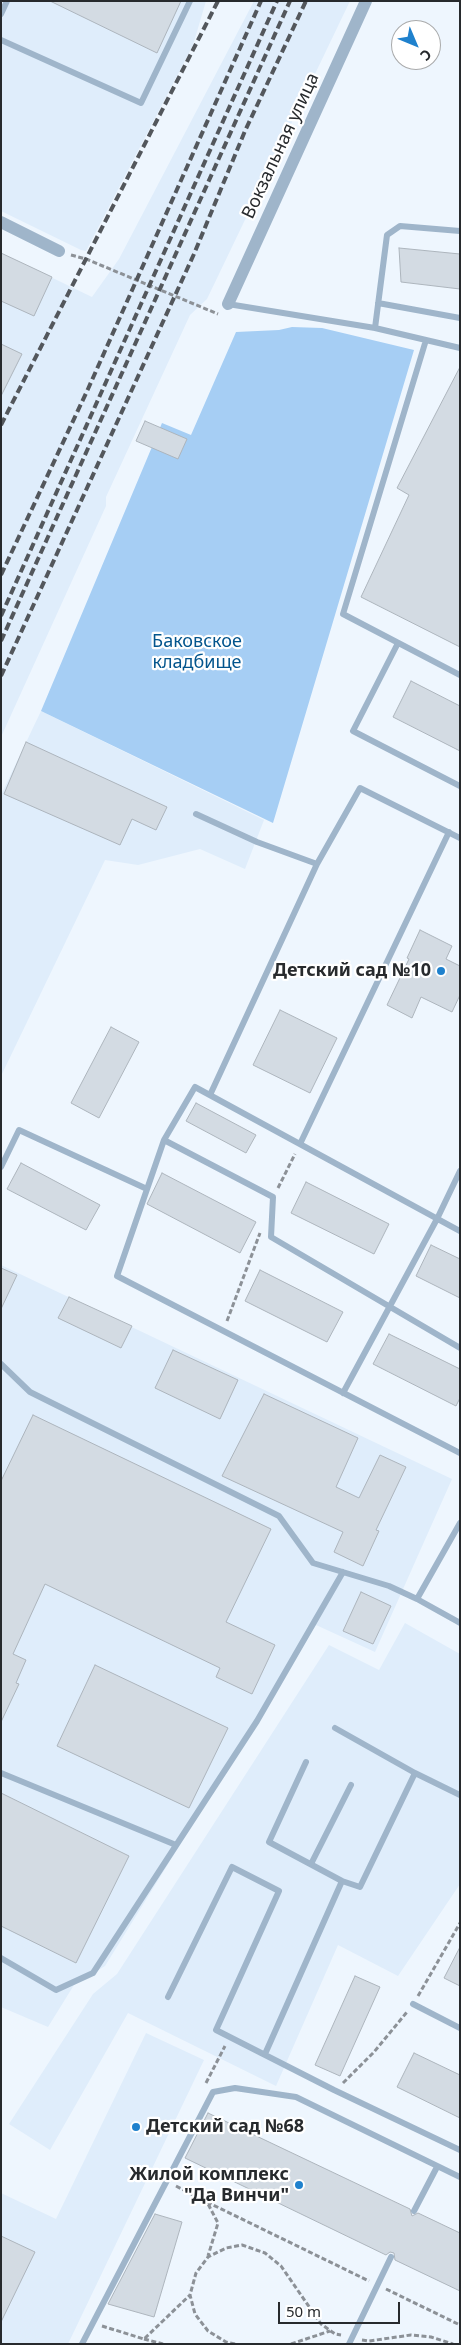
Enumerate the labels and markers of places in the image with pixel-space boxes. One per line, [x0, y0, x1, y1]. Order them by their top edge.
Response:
place label: Детский сад №10 [273, 960, 431, 982]
marker: Детский сад №10 [435, 965, 447, 977]
place label: Детский сад №68 [146, 2116, 304, 2138]
marker: Детский сад №68 [130, 2121, 142, 2133]
place label: Жилой комплекс "Да Винчи" [129, 2164, 289, 2206]
marker: Жилой комплекс "Да Винчи" [293, 2179, 305, 2191]

